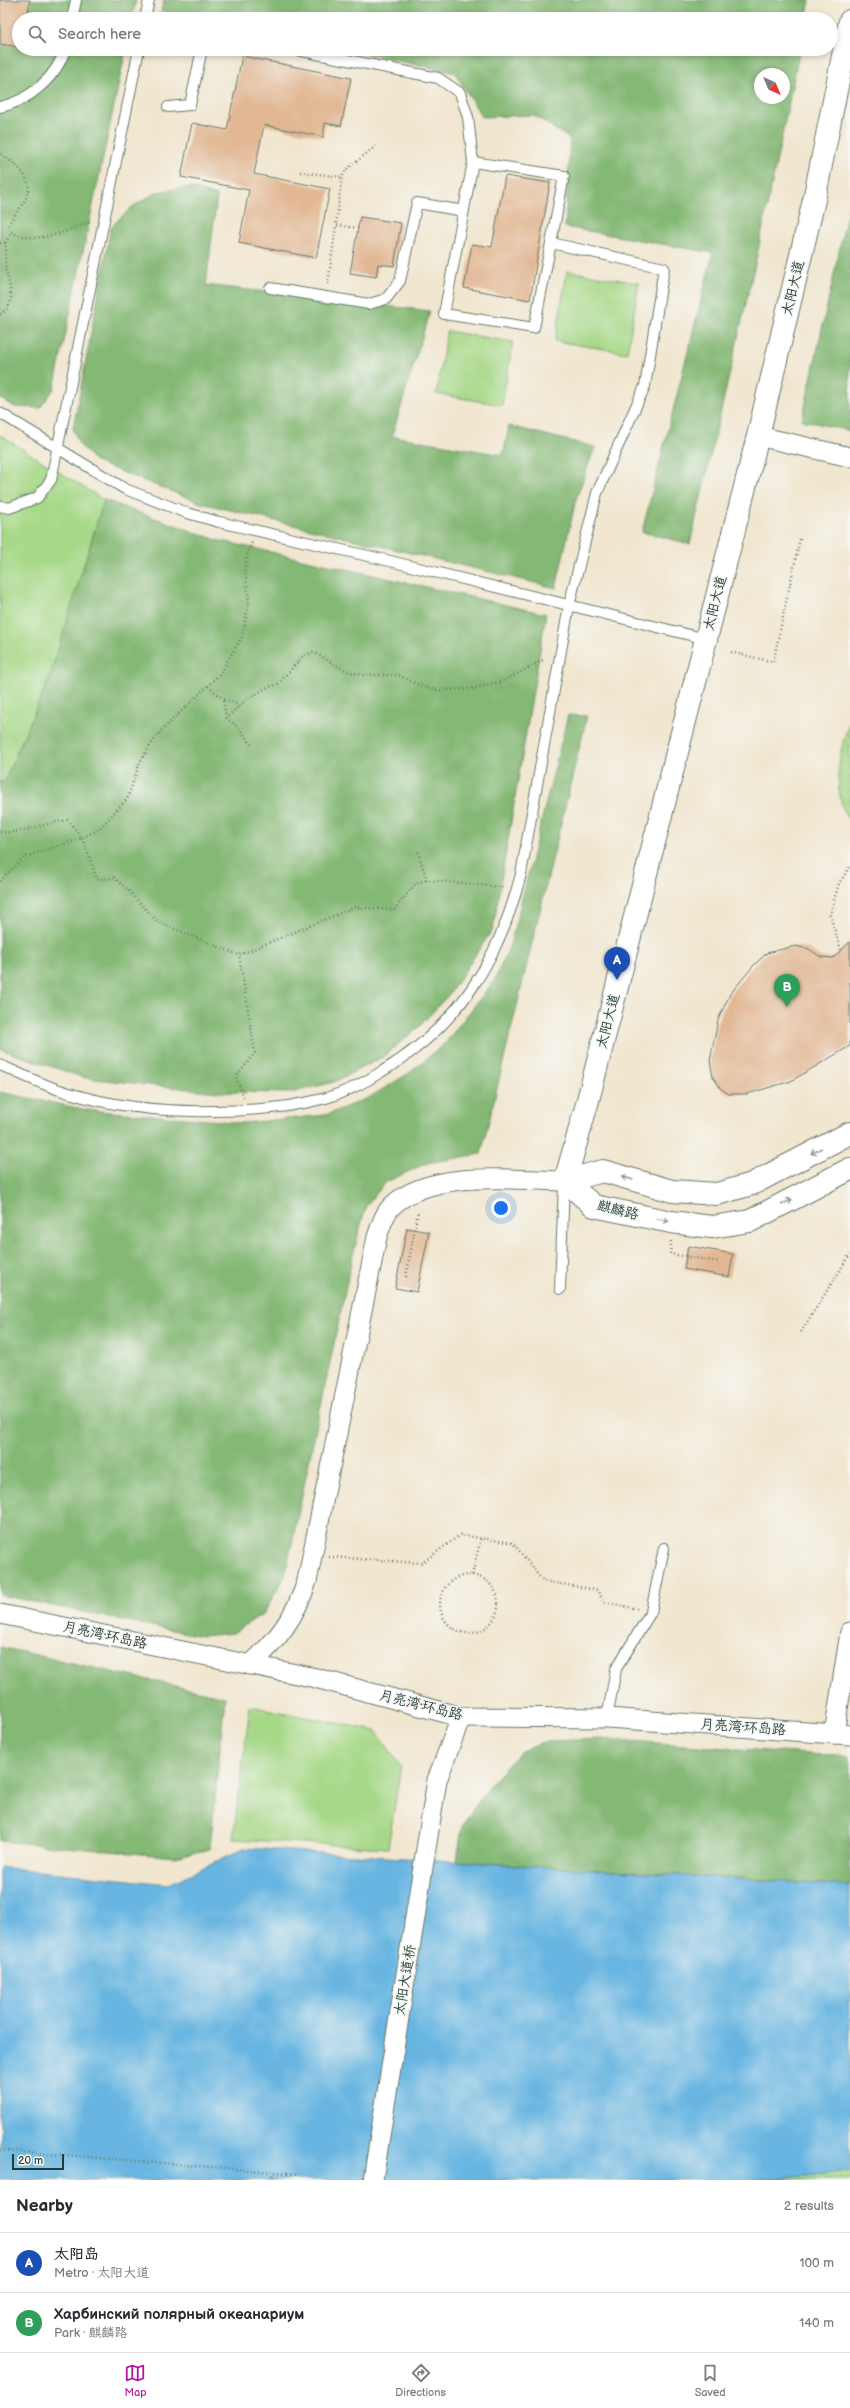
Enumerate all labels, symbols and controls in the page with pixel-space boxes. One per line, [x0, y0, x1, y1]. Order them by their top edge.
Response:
search box [12, 12, 838, 56]
icon: search [26, 23, 48, 45]
text: Search here [58, 25, 141, 44]
north arrow [754, 68, 790, 104]
street label: 太阳大道 [778, 259, 808, 317]
street label: 太阳大道 [700, 574, 730, 632]
pin: A [604, 947, 630, 980]
pin: B [774, 974, 800, 1007]
street label: 太阳大道 [593, 992, 623, 1050]
one-way arrow [810, 1148, 822, 1155]
one-way arrow [621, 1174, 634, 1181]
street label: 麒麟路 [596, 1197, 640, 1223]
your location [491, 1198, 511, 1218]
one-way arrow [781, 1198, 793, 1205]
one-way arrow [656, 1217, 669, 1225]
street label: 月亮湾·环岛路 [61, 1618, 149, 1652]
street label: 月亮湾·环岛路 [377, 1686, 465, 1724]
street label: 月亮湾·环岛路 [700, 1716, 786, 1738]
street label: 太阳大道·桥 [391, 1943, 419, 2017]
scale bar [12, 2152, 64, 2171]
text: 20 m [18, 2154, 43, 2167]
text: Nearby [16, 2196, 73, 2216]
text: 2 results [784, 2198, 834, 2214]
text: 太阳岛 [54, 2245, 99, 2264]
text: A [25, 2255, 33, 2271]
text: 100 m [799, 2255, 834, 2271]
text: Metro · 太阳大道 [54, 2265, 149, 2281]
text: Харбинский полярный океанариум [54, 2305, 304, 2324]
text: B [24, 2315, 34, 2331]
text: 140 m [799, 2315, 834, 2331]
text: Park · 麒麟路 [54, 2325, 128, 2341]
tab: Map [124, 2362, 147, 2399]
tab: Directions [395, 2362, 446, 2399]
tab: Saved [695, 2362, 726, 2399]

